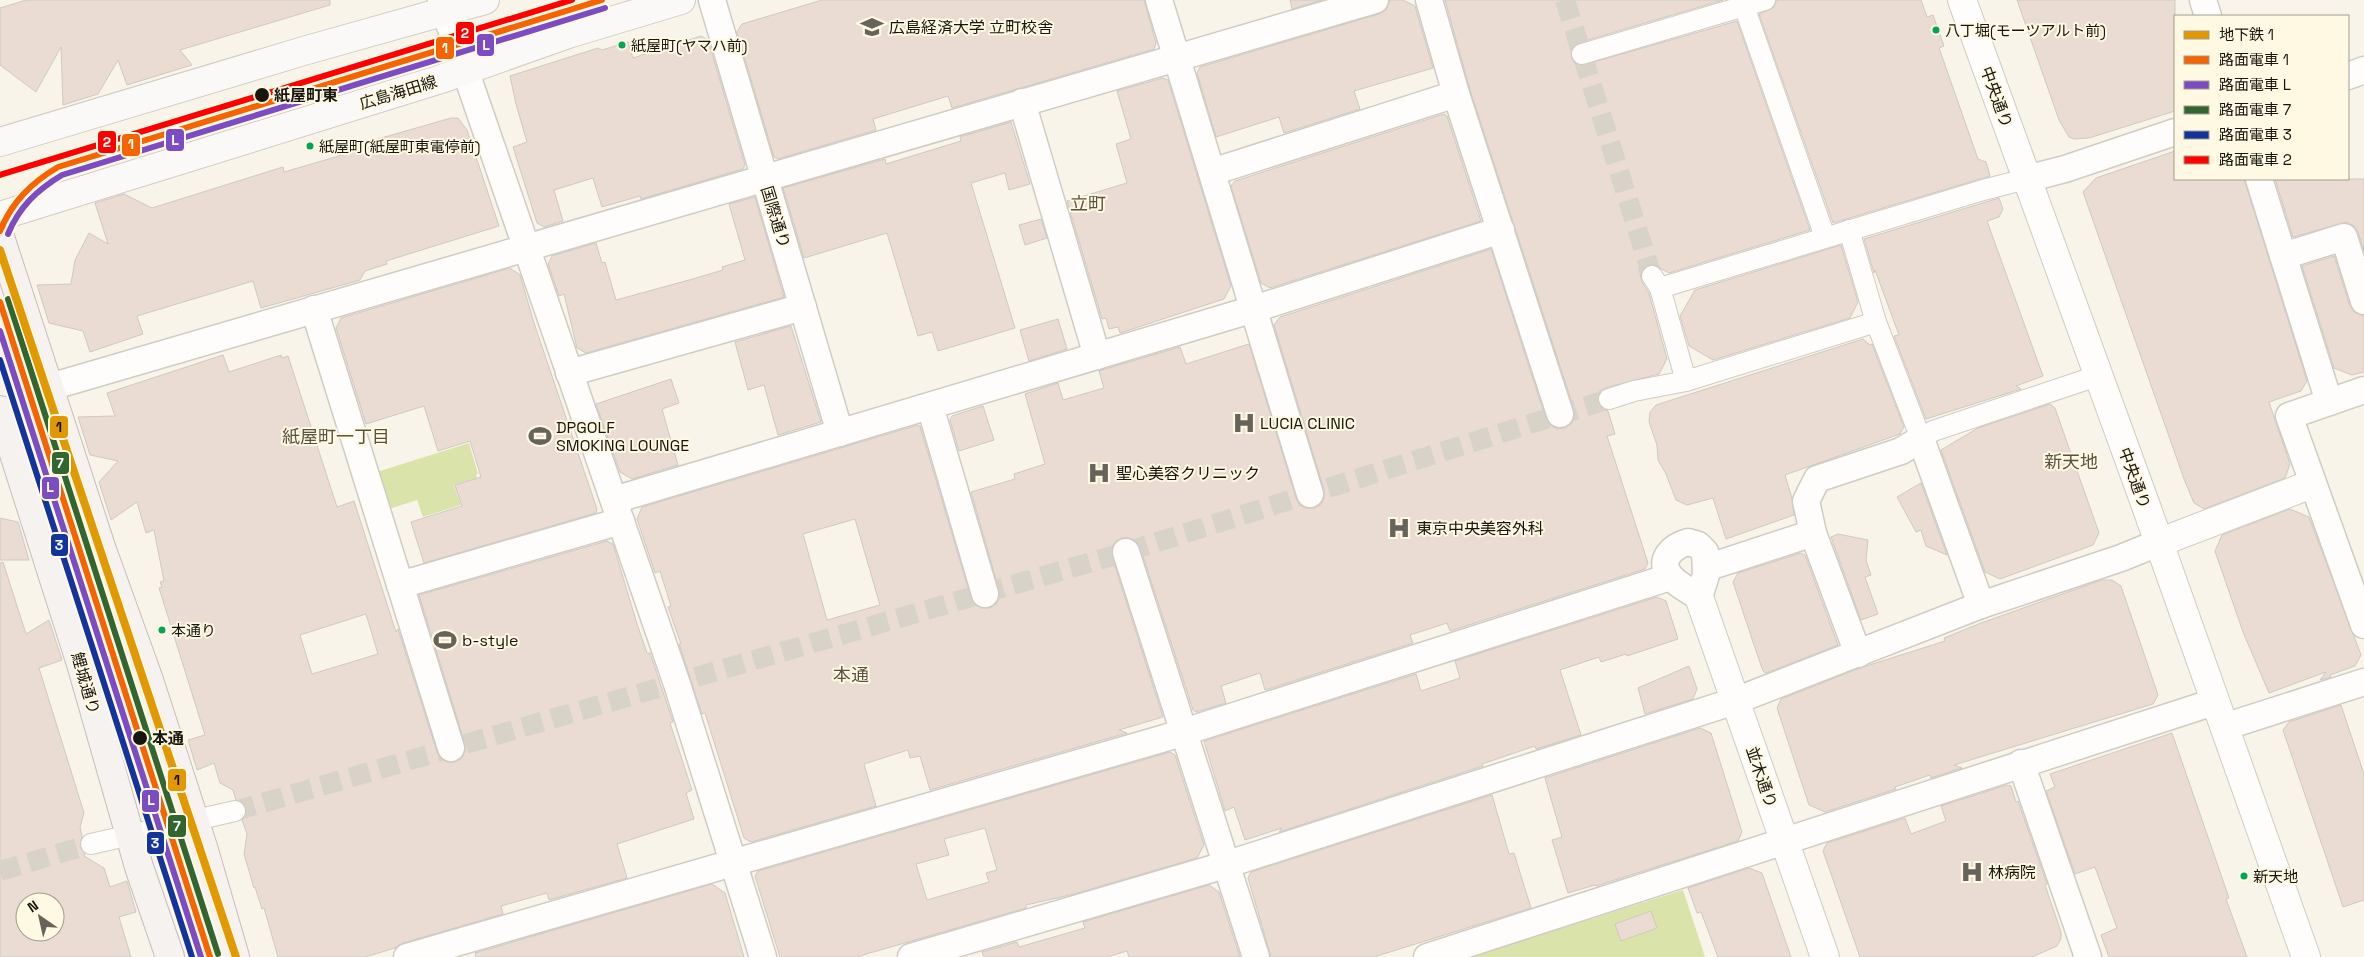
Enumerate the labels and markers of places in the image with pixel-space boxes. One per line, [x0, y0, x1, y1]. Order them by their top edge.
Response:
school or university icon: 広島経済大学 立町校舎 [859, 14, 885, 40]
place label: 広島経済大学 立町校舎 [889, 17, 1053, 38]
place label: 八丁堀(モーツアルト前) [1945, 21, 2106, 41]
marker: 八丁堀(モーツアルト前) [1931, 25, 1941, 35]
place label: 紙屋町(ヤマハ前) [631, 36, 747, 56]
marker: 紙屋町(ヤマハ前) [617, 40, 627, 50]
place label: 紙屋町東 [274, 85, 338, 106]
marker: 紙屋町東 [253, 86, 271, 104]
place label: 紙屋町(紙屋町東電停前) [319, 137, 480, 157]
marker: 紙屋町(紙屋町東電停前) [305, 141, 315, 151]
hospital icon: LUCIA CLINIC [1231, 410, 1257, 436]
place label: LUCIA CLINIC [1260, 413, 1355, 434]
place label: DPGOLF SMOKING LOUNGE [556, 417, 689, 456]
sports icon: DPGOLF SMOKING LOUNGE [527, 423, 553, 449]
hospital icon: 聖心美容クリニック [1086, 460, 1112, 486]
place label: 聖心美容クリニック [1116, 463, 1260, 484]
hospital icon: 東京中央美容外科 [1386, 515, 1412, 541]
place label: 東京中央美容外科 [1416, 518, 1544, 539]
place label: 本通り [171, 621, 216, 640]
marker: 本通り [157, 625, 167, 635]
sports icon: b-style [432, 627, 458, 653]
place label: b-style [462, 630, 518, 651]
place label: 本通 [152, 728, 184, 749]
marker: 本通 [131, 729, 149, 747]
hospital icon: 林病院 [1959, 859, 1985, 885]
place label: 林病院 [1988, 862, 2036, 883]
place label: 新天地 [2253, 867, 2298, 886]
marker: 新天地 [2239, 871, 2249, 881]

